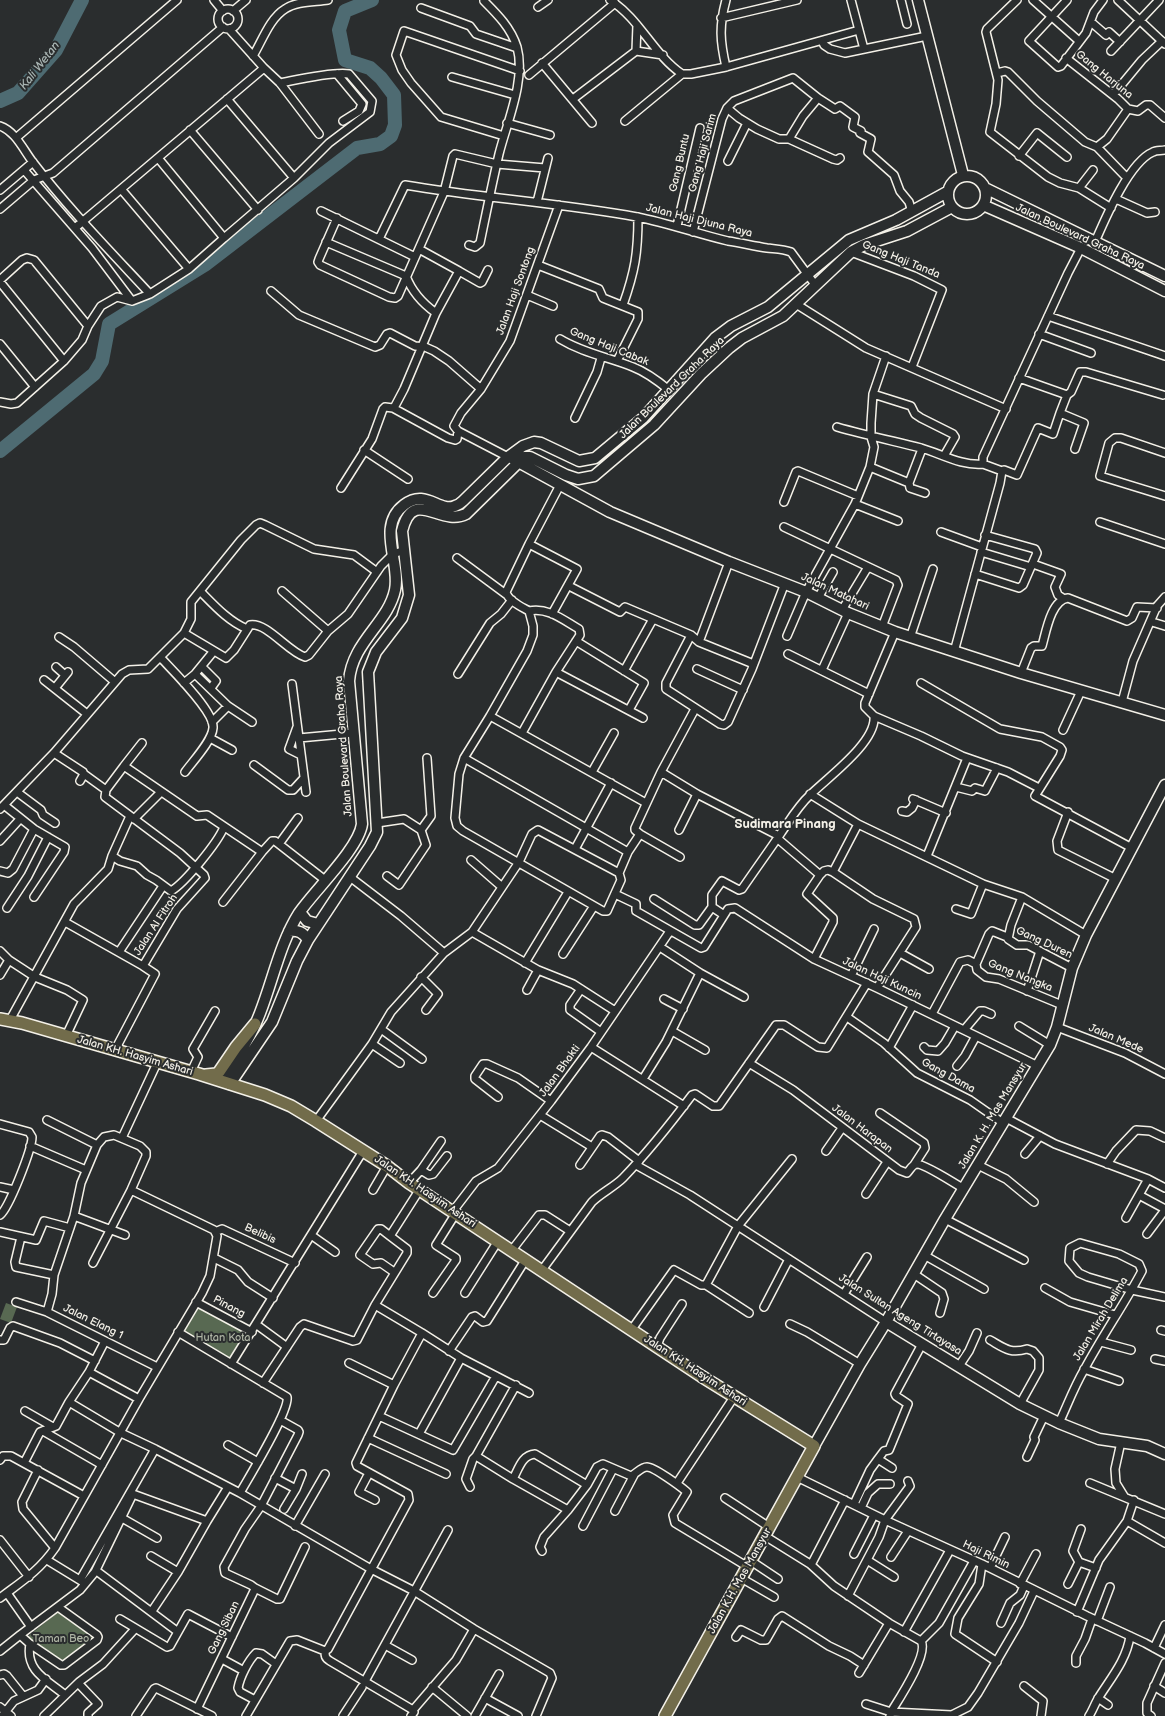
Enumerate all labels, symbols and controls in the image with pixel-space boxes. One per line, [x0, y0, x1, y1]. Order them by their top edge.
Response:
water label: Kali Wetan [17, 39, 63, 93]
street label: Gang Harjuna [1073, 48, 1135, 102]
street label: Gang Haji Sarim [686, 112, 720, 194]
street label: Gang Buntu [667, 133, 693, 193]
street label: Jalan Haji Djuna Raya [644, 201, 754, 241]
street label: Jalan Boulevard Graha Raya [1013, 201, 1147, 273]
street label: Gang Haji Tanda [860, 238, 942, 282]
street label: Jalan Haji Sontong [494, 245, 538, 337]
street label: Gang Haji Cabak [567, 325, 651, 369]
street label: Jalan Boulevard Graha Raya [617, 334, 727, 442]
street label: Jalan Matahari [799, 571, 871, 613]
street label: Jalan Boulevard Graha Raya [332, 675, 356, 817]
district label: Sudimara Pinang [734, 817, 836, 833]
street label: Jalan Al Fitroh [131, 892, 181, 958]
street label: Gang Duren [1014, 924, 1074, 962]
street label: Jalan Haji Kuncin [840, 955, 924, 1003]
street label: Gang Nangka [986, 957, 1054, 995]
street label: Jalan Mede [1087, 1022, 1145, 1056]
street label: Jalan KH. Hasyim Ashari [76, 1033, 194, 1079]
street label: Jalan Bhakti [537, 1042, 583, 1100]
street label: Gang Dama [919, 1056, 977, 1096]
street label: Jalan K. H. Mas Mansyur [956, 1060, 1030, 1172]
street label: Jalan Harapan [829, 1102, 895, 1156]
street label: Jalan KH. Hasyim Ashari [372, 1153, 478, 1231]
street label: Belibis [242, 1221, 278, 1247]
street label: Jalan Sultan Ageng Tirtayasa [836, 1272, 964, 1358]
street label: Jalan Mirah Delima [1071, 1275, 1131, 1363]
street label: Pinang [211, 1293, 247, 1321]
street label: Jalan Elang 1 [61, 1302, 125, 1342]
park label: Hutan Kota [196, 1331, 250, 1345]
street label: Jalan KH. Hasyim Ashari [641, 1333, 749, 1409]
street label: Jalan K.H. Mas Mansyur [705, 1526, 775, 1636]
street label: Haji Rimin [960, 1538, 1012, 1572]
street label: Gang Siban [205, 1599, 243, 1657]
park label: Taman Beo [33, 1632, 89, 1646]

